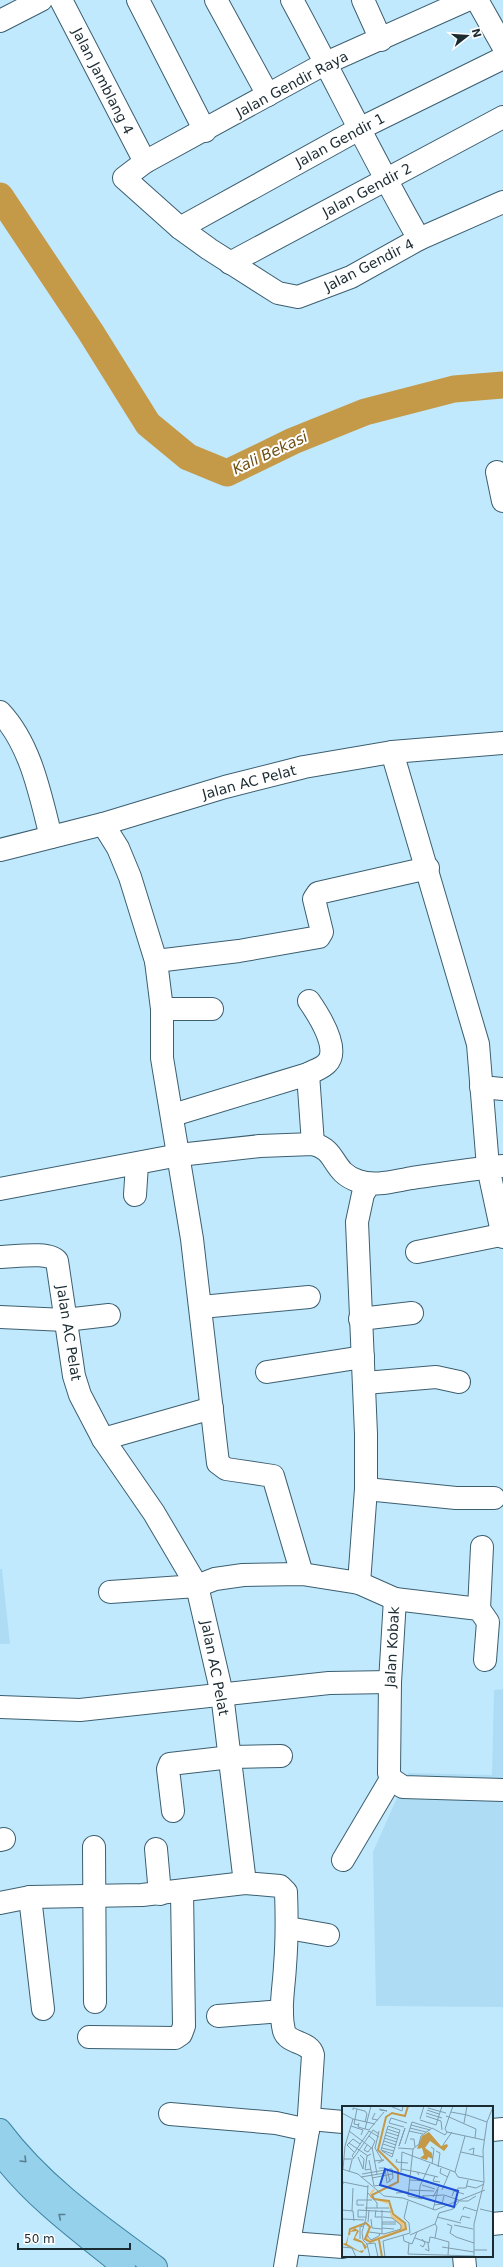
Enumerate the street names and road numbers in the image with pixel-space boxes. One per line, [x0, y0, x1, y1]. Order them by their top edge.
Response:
street label: Jalan Jamblang 4 [69, 24, 137, 137]
street label: Jalan Gendir Raya [232, 48, 351, 121]
street label: Jalan Gendir 1 [292, 110, 387, 171]
street label: Jalan Gendir 2 [319, 160, 414, 221]
street label: Jalan Gendir 4 [320, 235, 417, 295]
street label: Jalan AC Pelat [199, 762, 298, 802]
street label: Jalan AC Pelat [53, 1283, 85, 1382]
street label: Jalan Kobak [382, 1605, 402, 1689]
street label: Jalan AC Pelat [198, 1618, 232, 1717]

